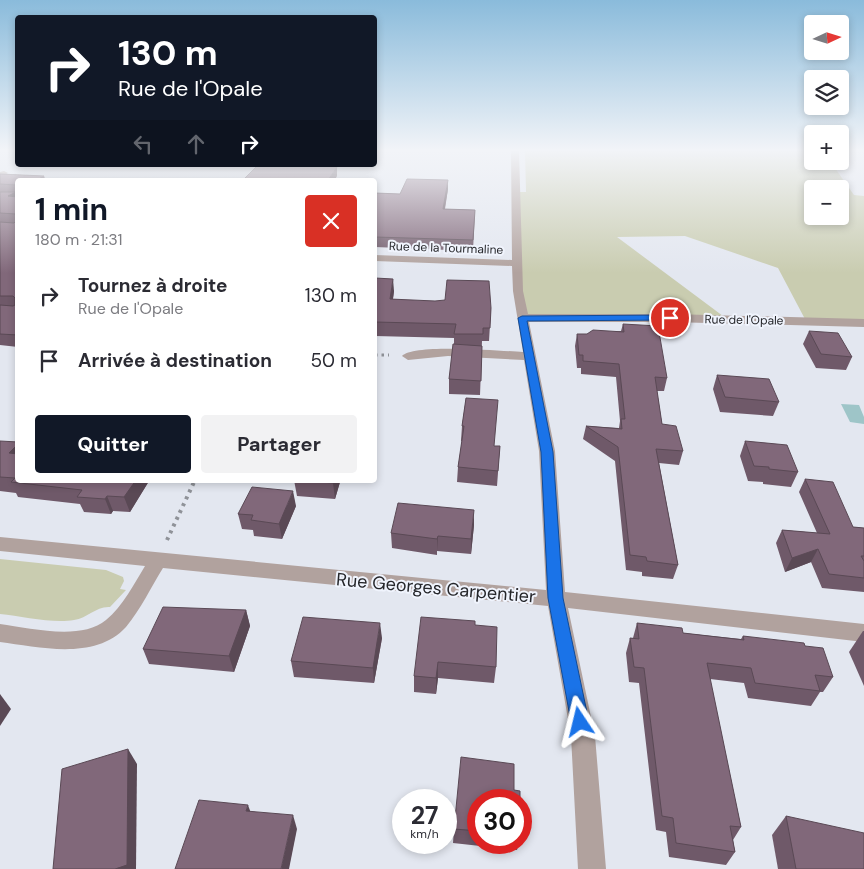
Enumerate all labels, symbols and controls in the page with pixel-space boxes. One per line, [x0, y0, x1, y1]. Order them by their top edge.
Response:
north arrow [804, 15, 849, 60]
map controls [804, 15, 849, 225]
text: 130 m [118, 30, 218, 76]
icon: right [35, 35, 100, 100]
button: layers [804, 70, 849, 115]
text: Rue de l'Opale [118, 74, 263, 103]
button: + [804, 125, 849, 170]
icon: left [129, 130, 157, 158]
icon: ahead [182, 130, 210, 158]
icon: right [235, 130, 263, 158]
button: − [804, 180, 849, 225]
text: 1 min [35, 190, 108, 229]
button: close [305, 195, 357, 247]
text: 180 m · 21:31 [35, 229, 122, 250]
street label: Rue de la Tourmaline [388, 238, 504, 258]
text: Tournez à droite [78, 273, 228, 298]
icon: right [35, 282, 63, 310]
text: 130 m [305, 283, 357, 308]
pin [649, 297, 691, 339]
text: Rue de l'Opale [78, 298, 183, 319]
icon: arrive [656, 304, 684, 332]
street label: Rue de l'Opale [704, 311, 784, 329]
icon: arrive [35, 347, 63, 375]
text: Arrivée à destination [78, 348, 272, 373]
text: 50 m [310, 348, 357, 373]
button: Quitter [35, 415, 191, 473]
button: Partager [201, 415, 357, 473]
street label: Rue Georges Carpentier [335, 567, 537, 609]
position arrow [553, 695, 605, 747]
speed limit sign: 30 [467, 789, 532, 854]
text: 27 [411, 799, 438, 832]
text: km/h [410, 826, 439, 842]

